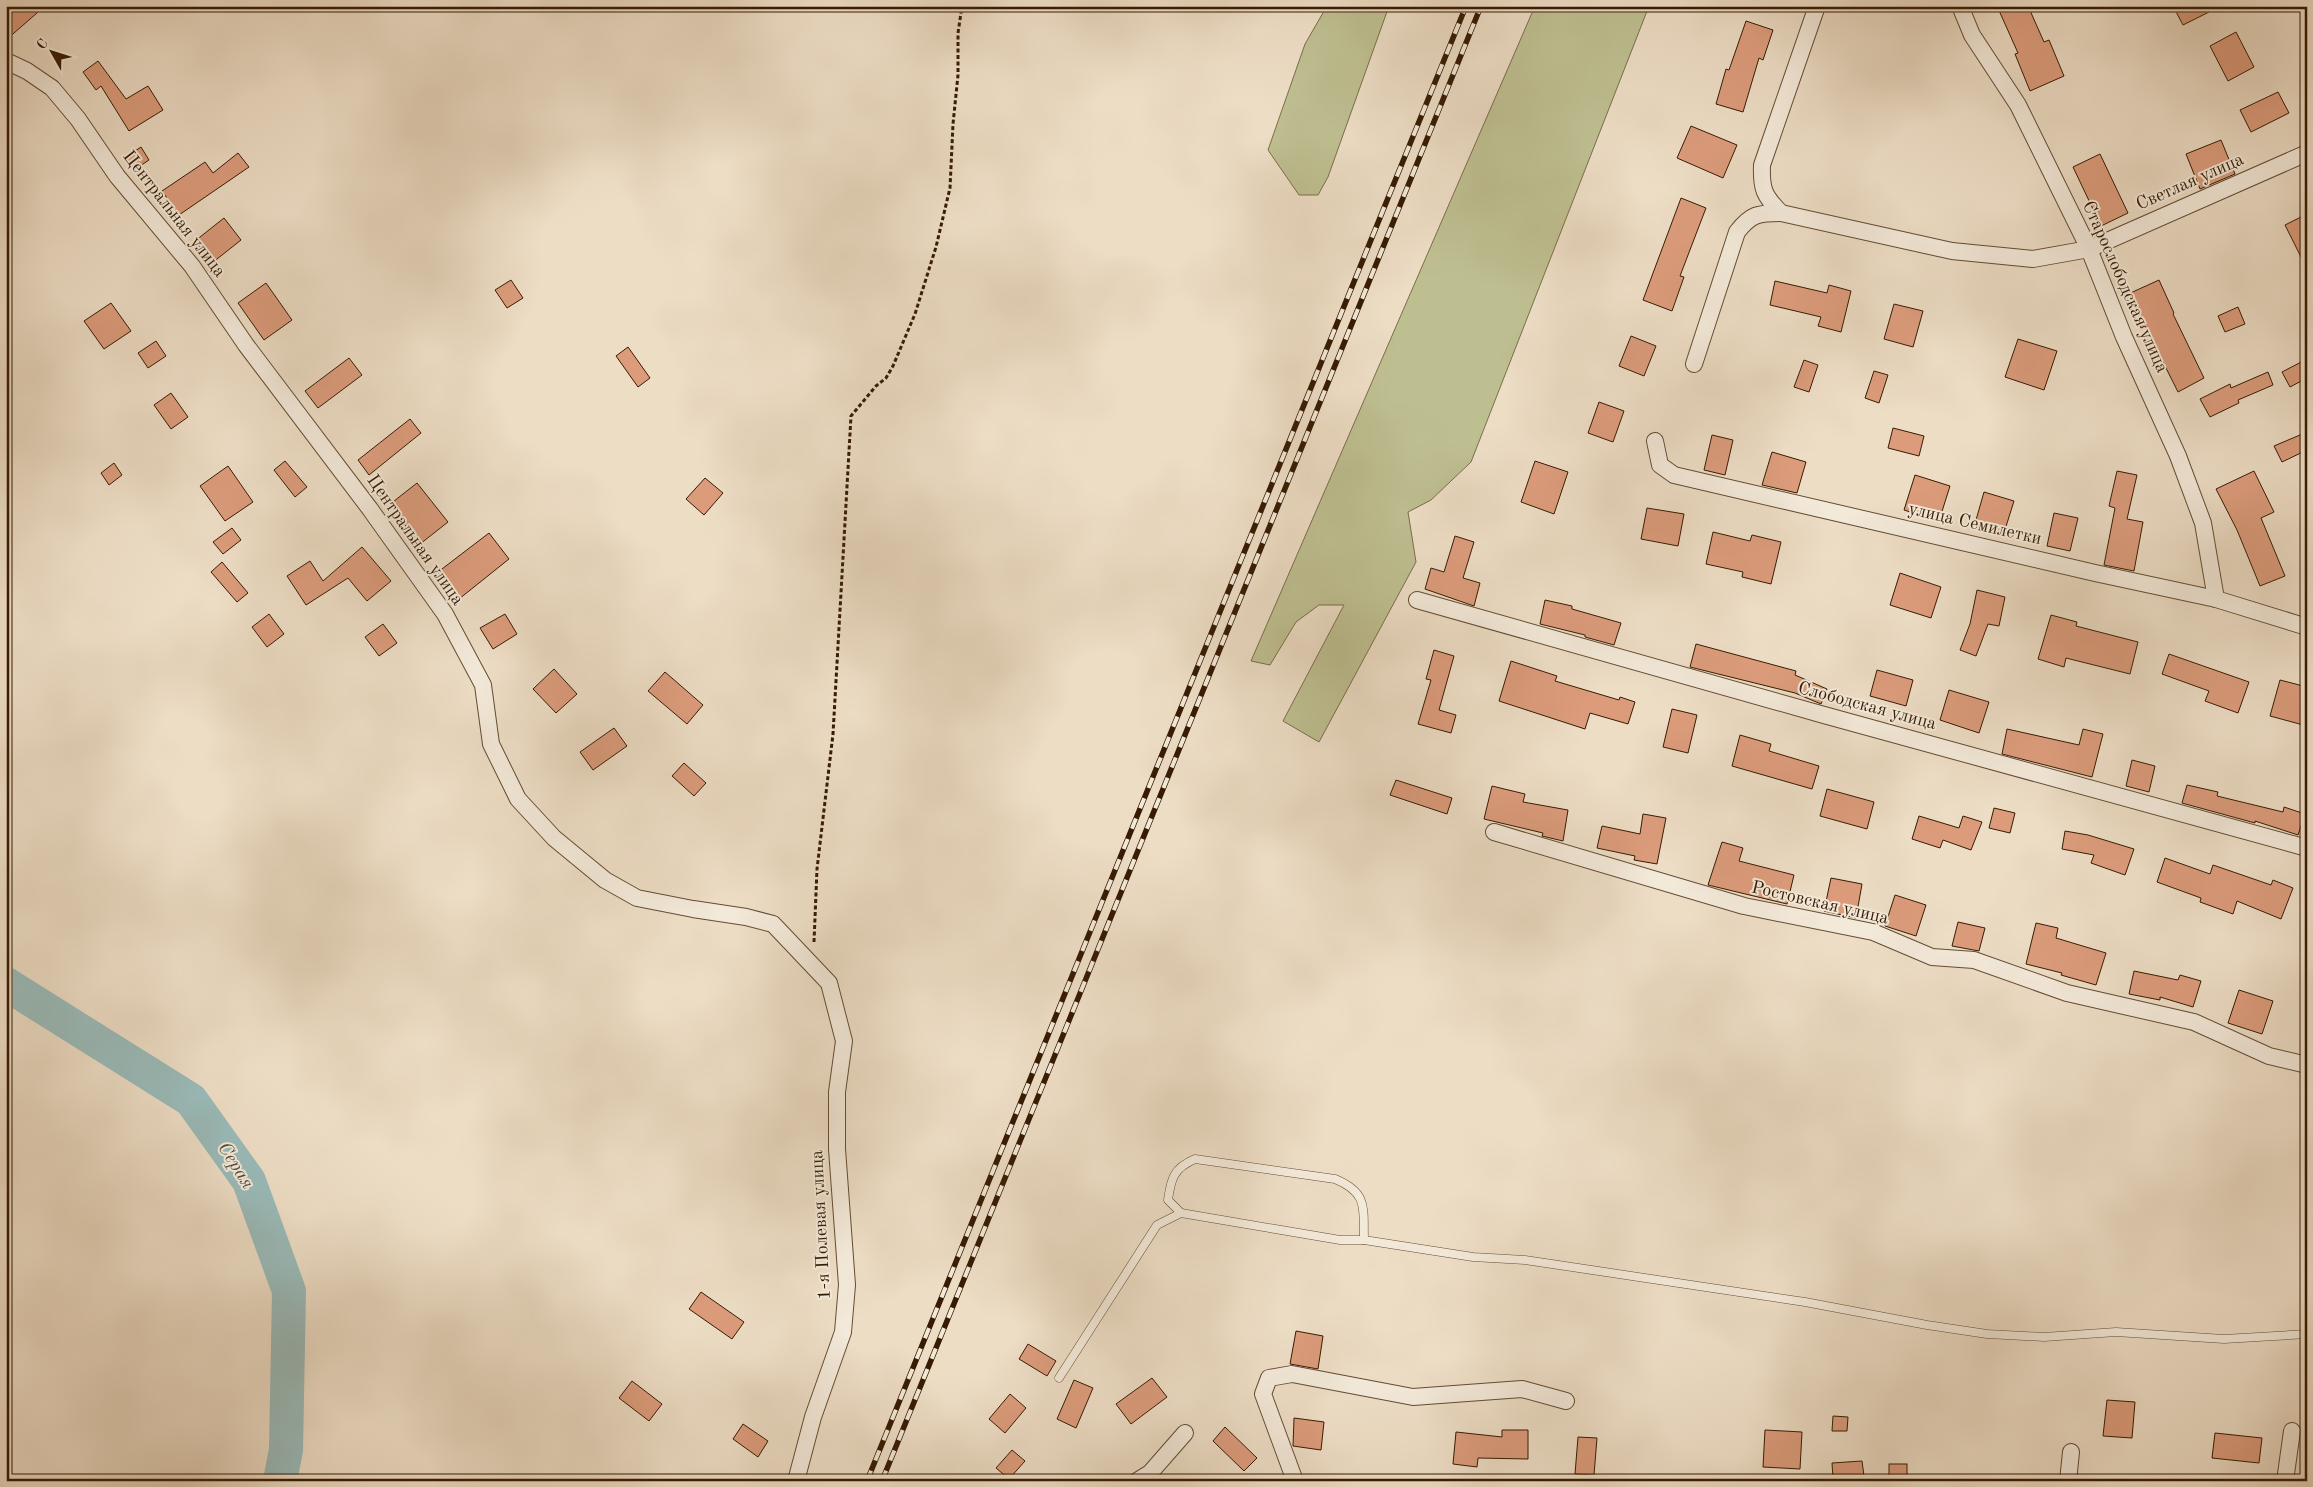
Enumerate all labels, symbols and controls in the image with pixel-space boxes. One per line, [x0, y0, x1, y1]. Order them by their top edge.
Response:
north arrow [28, 28, 78, 78]
text: С [34, 36, 51, 52]
street label: Центральная улица [119, 147, 229, 281]
street label: Светлая улица [2134, 150, 2247, 214]
street label: Старослободская улица [2079, 198, 2171, 376]
street label: Центральная улица [363, 471, 467, 609]
street label: улица Семилетки [1907, 500, 2043, 548]
street label: Слободская улица [1796, 679, 1938, 733]
street label: Ростовская улица [1750, 878, 1890, 928]
water label: Серая [213, 1139, 257, 1193]
street label: 1-я Полевая улица [808, 1150, 834, 1300]

